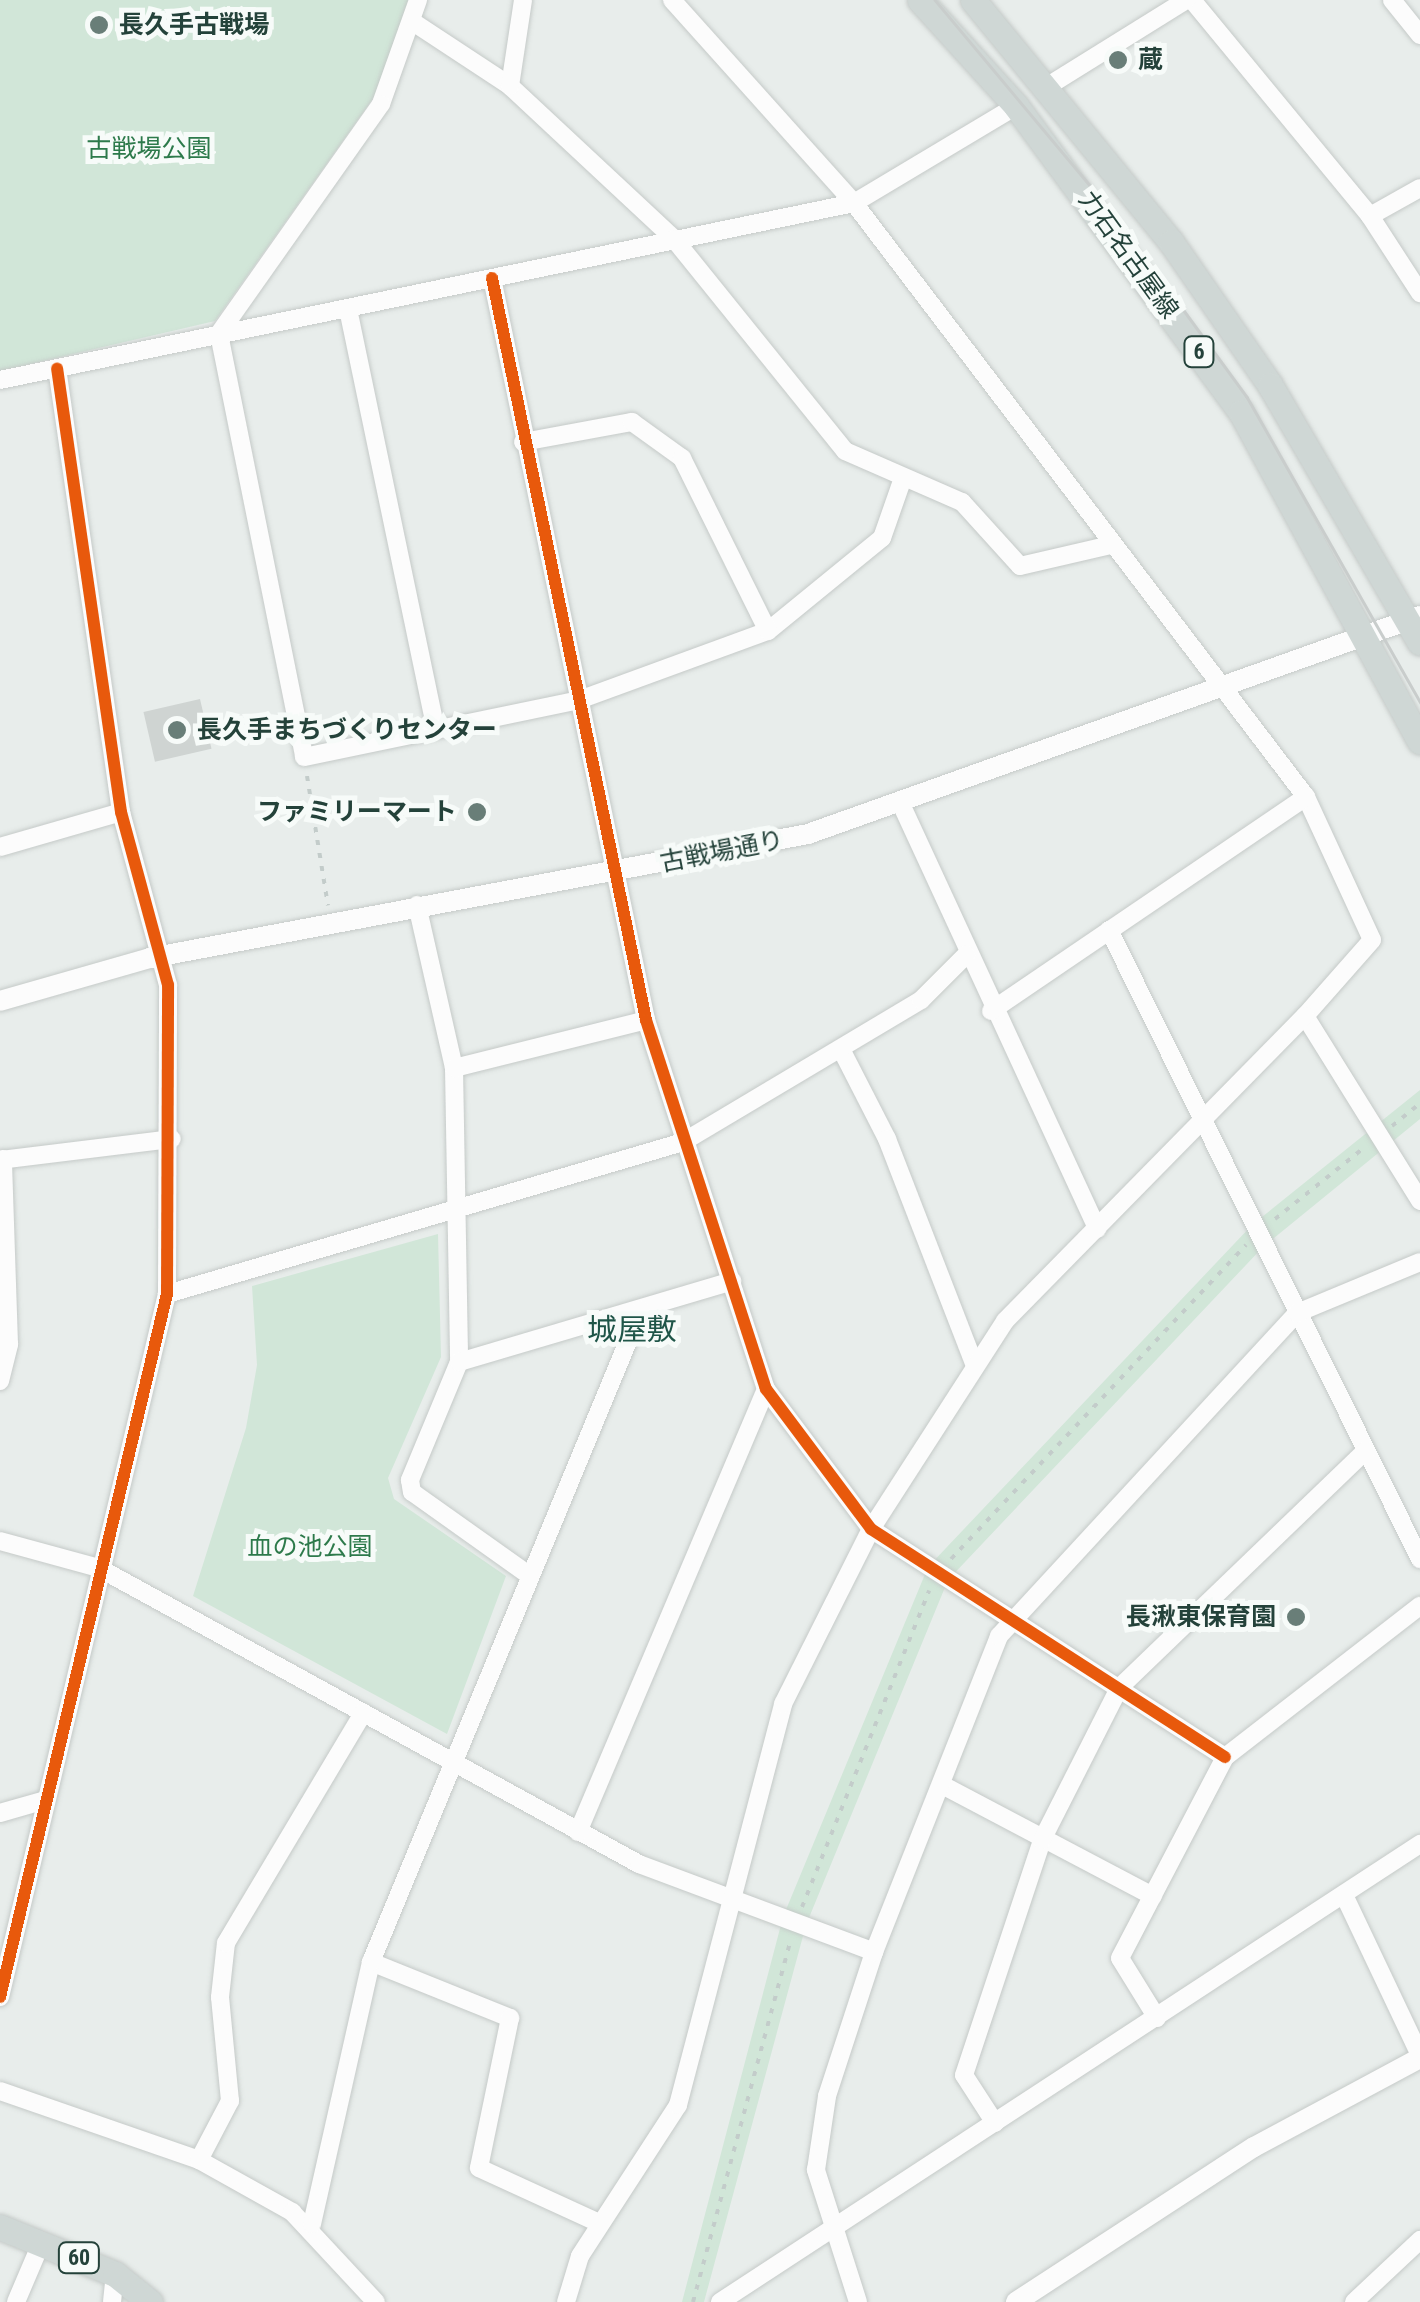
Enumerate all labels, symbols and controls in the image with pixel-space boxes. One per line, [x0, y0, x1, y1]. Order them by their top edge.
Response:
place label: 長久手古戦場 [119, 10, 269, 40]
marker: 長久手古戦場 [88, 14, 110, 36]
place label: 蔵 [1138, 45, 1163, 75]
marker: 蔵 [1107, 49, 1129, 71]
park label: 古戦場公園 [87, 134, 211, 164]
street label: 力石名古屋線 [1072, 186, 1184, 324]
road number: 6 [1182, 335, 1216, 369]
place label: 長久手まちづくりセンター [197, 715, 497, 745]
marker: 長久手まちづくりセンター [166, 719, 188, 741]
place label: ファミリーマート [257, 797, 457, 827]
marker: ファミリーマート [466, 801, 488, 823]
street label: 古戦場通り [658, 825, 786, 879]
district label: 城屋敷 [587, 1312, 677, 1348]
park label: 血の池公園 [248, 1532, 372, 1562]
place label: 長湫東保育園 [1126, 1602, 1276, 1632]
marker: 長湫東保育園 [1285, 1606, 1307, 1628]
road number: 60 [56, 2241, 102, 2275]

